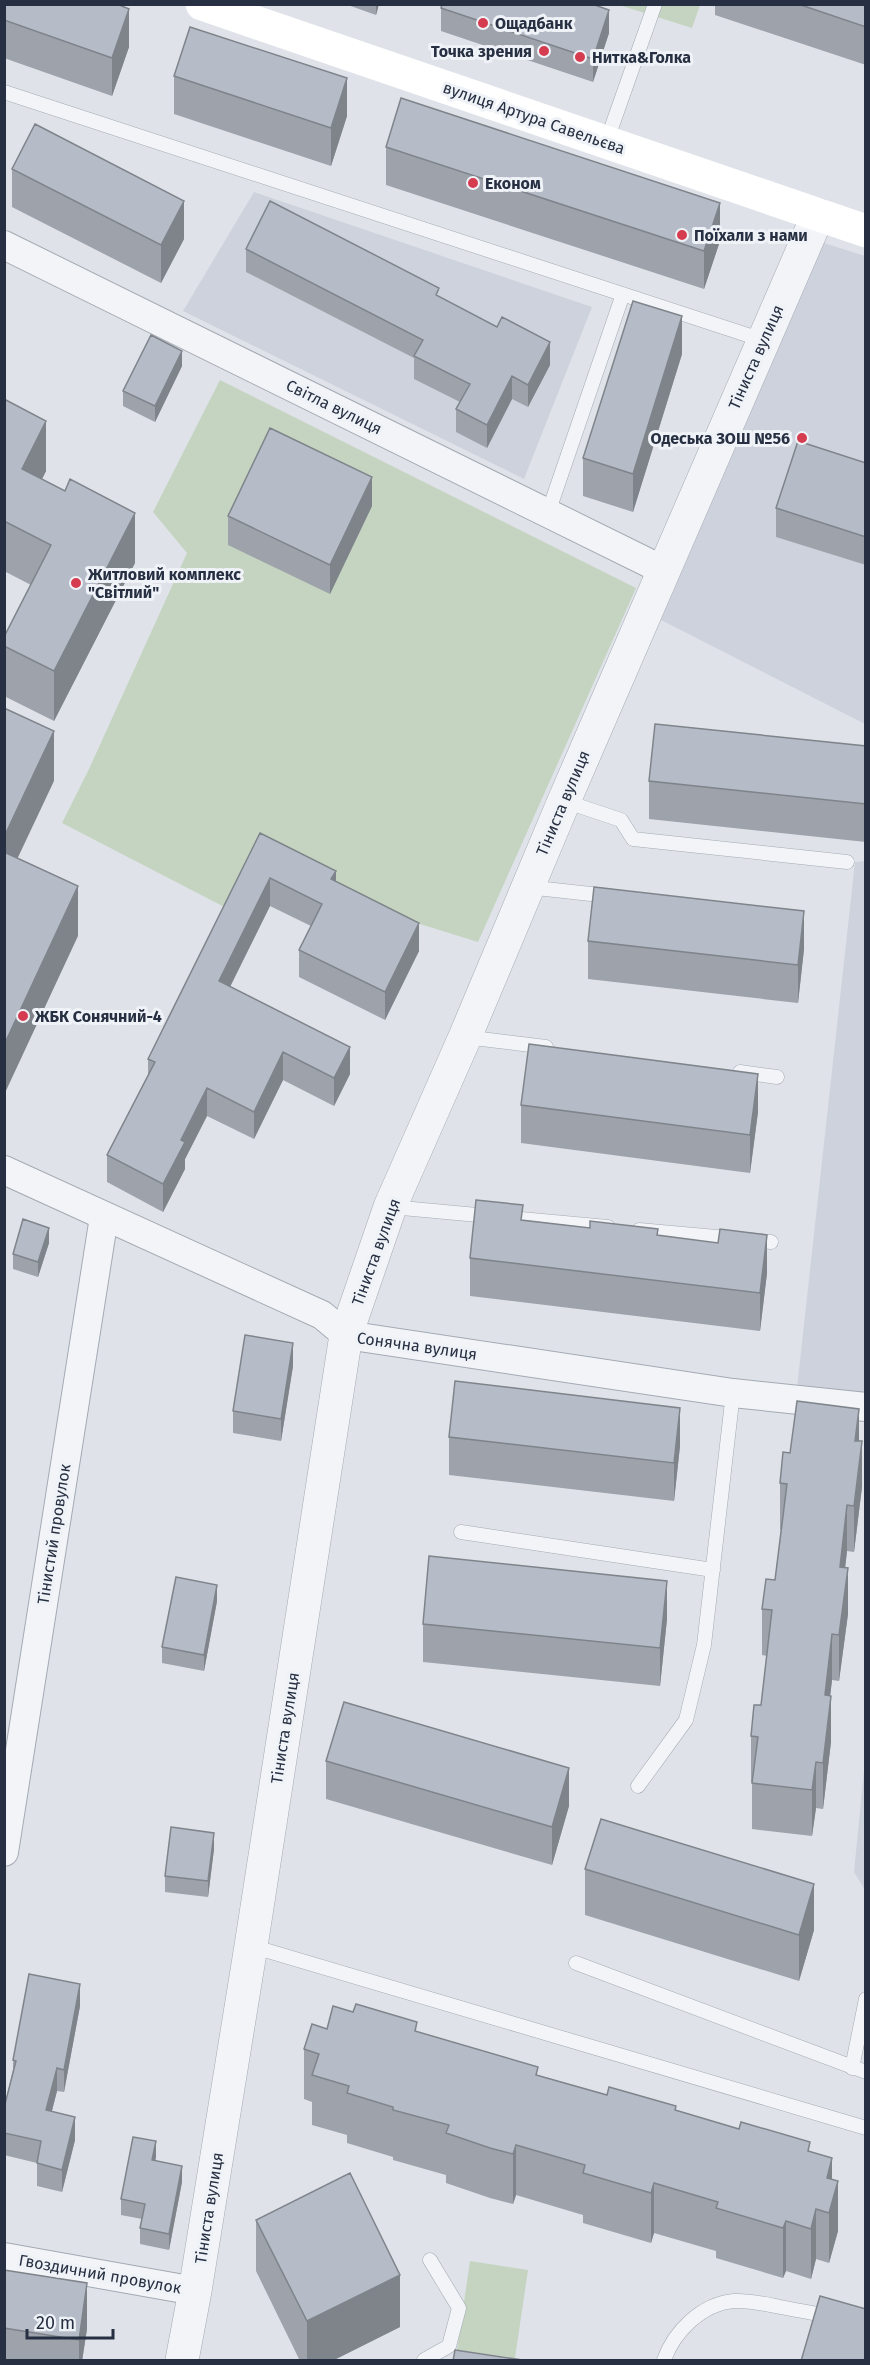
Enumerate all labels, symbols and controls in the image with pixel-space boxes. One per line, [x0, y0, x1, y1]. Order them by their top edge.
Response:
place label: Ощадбанк [495, 14, 573, 33]
marker: Ощадбанк [476, 16, 490, 30]
place label: Точка зрения [431, 42, 532, 61]
marker: Точка зрения [537, 44, 551, 58]
place label: Нитка&Голка [592, 48, 691, 67]
marker: Нитка&Голка [573, 50, 587, 64]
street label: вулиця Артура Савельєва [441, 78, 627, 158]
place label: Економ [485, 174, 541, 193]
marker: Економ [466, 176, 480, 190]
place label: Поїхали з нами [694, 226, 808, 245]
marker: Поїхали з нами [675, 228, 689, 242]
street label: Тіниста вулиця [724, 302, 788, 412]
street label: Світла вулиця [283, 376, 385, 438]
place label: Одеська ЗОШ №56 [651, 429, 790, 448]
marker: Одеська ЗОШ №56 [795, 431, 809, 445]
place label: Житловий комплекс "Світлий" [87, 565, 241, 602]
marker: Житловий комплекс "Світлий" [69, 576, 83, 590]
street label: Тіниста вулиця [532, 747, 594, 859]
place label: ЖБК Сонячний-4 [34, 1007, 162, 1026]
marker: ЖБК Сонячний-4 [16, 1009, 30, 1023]
street label: Тіниста вулиця [348, 1196, 404, 1308]
street label: Сонячна вулиця [356, 1328, 478, 1364]
street label: Тінистий провулок [34, 1462, 75, 1606]
street label: Тіниста вулиця [267, 1671, 303, 1785]
street label: Тіниста вулиця [191, 2151, 227, 2265]
street label: Гвоздичний провулок [17, 2250, 183, 2298]
scale bar [27, 2302, 112, 2340]
text: 20 m [36, 2312, 75, 2334]

